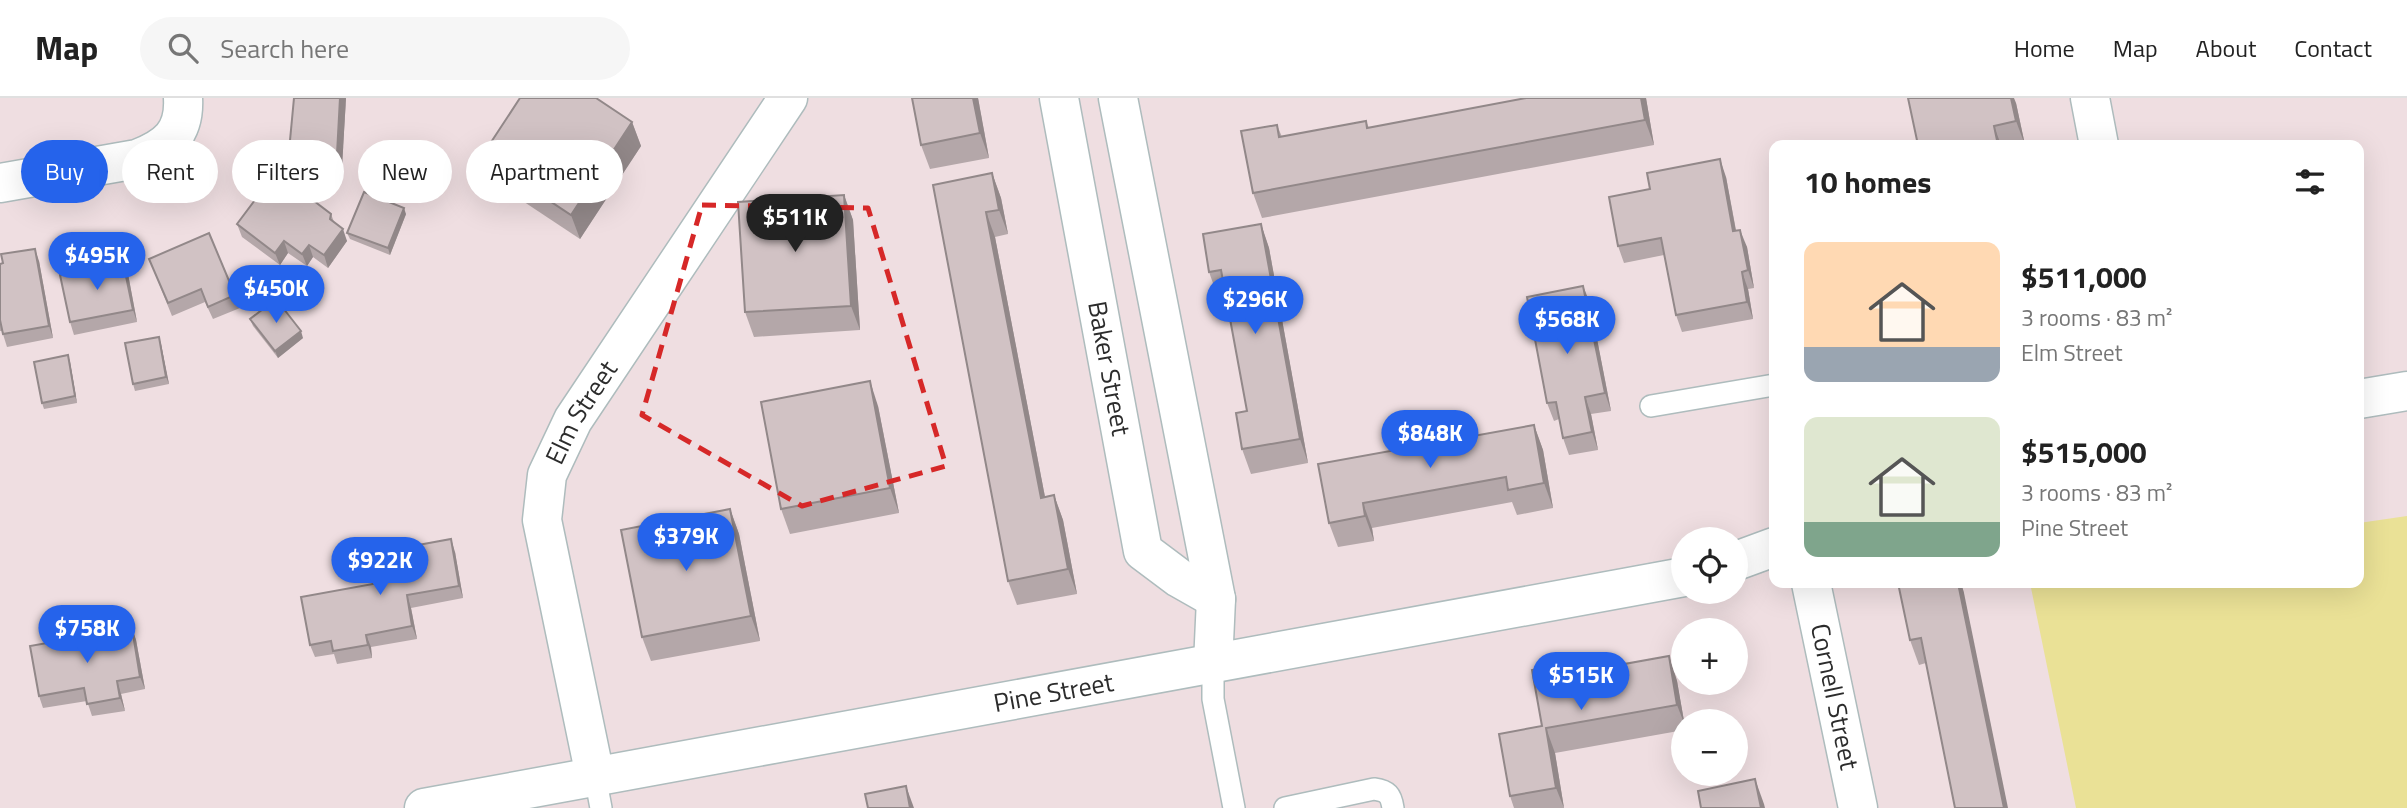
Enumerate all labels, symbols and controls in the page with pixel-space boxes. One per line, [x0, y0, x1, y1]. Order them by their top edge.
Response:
search box [140, 17, 630, 80]
text: Map [35, 23, 98, 73]
icon: search [164, 29, 202, 67]
text: Search here [220, 29, 349, 68]
text: Home [2014, 30, 2075, 66]
text: Map [2113, 30, 2158, 66]
text: About [2196, 30, 2256, 66]
text: Contact [2294, 30, 2372, 66]
chip: Buy [21, 140, 108, 203]
chip: Rent [122, 140, 218, 203]
chip: Filters [232, 140, 344, 203]
chip: New [358, 140, 452, 203]
chip: Apartment [466, 140, 623, 203]
text: 10 homes [1804, 159, 1931, 205]
icon: filters [2291, 163, 2329, 201]
pin: $511K [746, 194, 844, 254]
text: $511K [762, 199, 828, 234]
pin: $495K [48, 232, 146, 292]
text: $495K [64, 237, 130, 272]
text: $511,000 [2021, 254, 2147, 300]
pin: $450K [227, 266, 325, 325]
text: $450K [243, 270, 309, 305]
icon: home [1860, 270, 1944, 354]
pin: $296K [1206, 276, 1304, 336]
text: $296K [1222, 281, 1288, 316]
pin: $568K [1518, 296, 1616, 356]
street label: Baker Street [1078, 298, 1141, 439]
text: 3 rooms · 83 m² [2021, 300, 2172, 335]
text: $568K [1534, 301, 1600, 336]
text: Elm Street [2021, 335, 2123, 370]
street label: Elm Street [535, 352, 627, 471]
pin: $848K [1381, 410, 1479, 470]
text: $848K [1397, 415, 1463, 450]
text: $515,000 [2021, 429, 2147, 475]
icon: home [1860, 445, 1944, 529]
text: 3 rooms · 83 m² [2021, 475, 2172, 510]
text: Pine Street [2021, 510, 2128, 545]
pin: $379K [637, 514, 735, 573]
text: $379K [653, 518, 719, 553]
map controls [1671, 527, 1748, 786]
button: locate [1671, 527, 1748, 604]
pin: $922K [331, 538, 429, 597]
text: $922K [347, 542, 413, 577]
pin: $758K [38, 606, 136, 665]
text: $758K [54, 610, 120, 645]
button: + [1671, 618, 1748, 695]
street label: Cornell Street [1801, 620, 1869, 773]
pin: $515K [1532, 652, 1630, 712]
text: $515K [1548, 657, 1614, 692]
street label: Pine Street [990, 662, 1116, 722]
button: − [1671, 709, 1748, 786]

